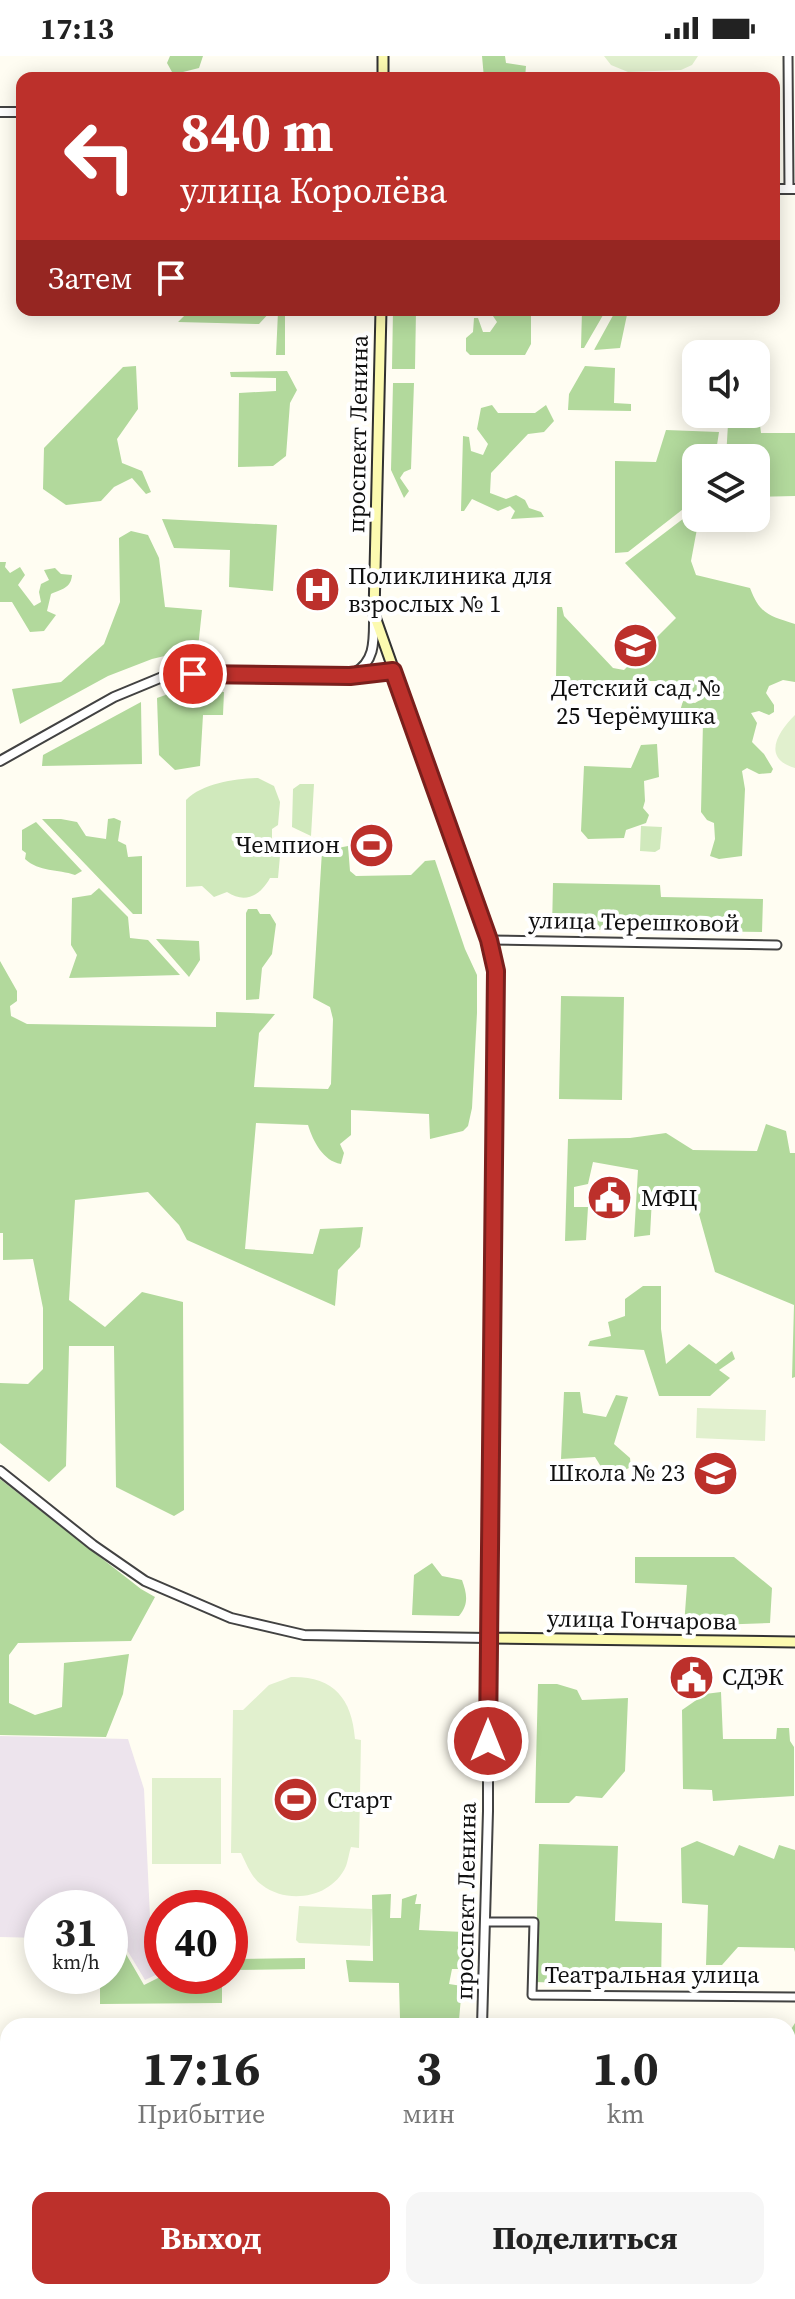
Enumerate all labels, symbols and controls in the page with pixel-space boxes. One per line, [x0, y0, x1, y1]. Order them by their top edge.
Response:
text: 17:13 [40, 8, 114, 49]
text: 840 m [180, 93, 334, 170]
icon: left [48, 104, 152, 208]
text: улица Королёва [180, 166, 447, 215]
icon: arrive [149, 256, 193, 300]
text: Затем [48, 258, 133, 299]
street label: проспект Ленина [339, 334, 376, 533]
map controls [682, 340, 770, 532]
button: sound [682, 340, 770, 428]
button: layers [682, 444, 770, 532]
place label: Поликлиника для взрослых № 1 [348, 559, 552, 620]
hospital icon: Поликлиника для взрослых № 1 [293, 566, 341, 614]
school or university icon: Детский сад № 25 Черёмушка [612, 622, 660, 670]
pin [159, 640, 227, 708]
icon: arrive [171, 652, 215, 696]
place label: Детский сад № 25 Черёмушка [551, 671, 721, 732]
sports icon: Чемпион [347, 821, 395, 869]
place label: Чемпион [235, 828, 340, 861]
street label: улица Терешковой [528, 903, 740, 940]
public building icon: МФЦ [586, 1174, 634, 1222]
place label: МФЦ [641, 1181, 697, 1214]
school or university icon: Школа № 23 [692, 1449, 740, 1497]
place label: Школа № 23 [549, 1456, 685, 1489]
street label: улица Гончарова [547, 1601, 738, 1638]
public building icon: СДЭК [667, 1653, 715, 1701]
place label: СДЭК [722, 1660, 784, 1693]
position arrow [446, 1699, 530, 1783]
sports icon: Старт [272, 1776, 320, 1824]
place label: Старт [327, 1783, 393, 1816]
street label: проспект Ленина [447, 1801, 484, 2000]
speed limit sign: 40 [144, 1890, 248, 1994]
text: 31 [54, 1905, 98, 1959]
text: km/h [52, 1948, 100, 1976]
street label: Театральная улица [545, 1958, 760, 1991]
text: 17:16 [142, 2035, 260, 2101]
text: 3 [416, 2035, 442, 2101]
text: 1.0 [592, 2035, 659, 2101]
text: Прибытие [137, 2096, 265, 2132]
text: мин [402, 2096, 455, 2132]
text: km [607, 2096, 644, 2132]
button: Выход [32, 2192, 390, 2284]
button: Поделиться [406, 2192, 764, 2284]

